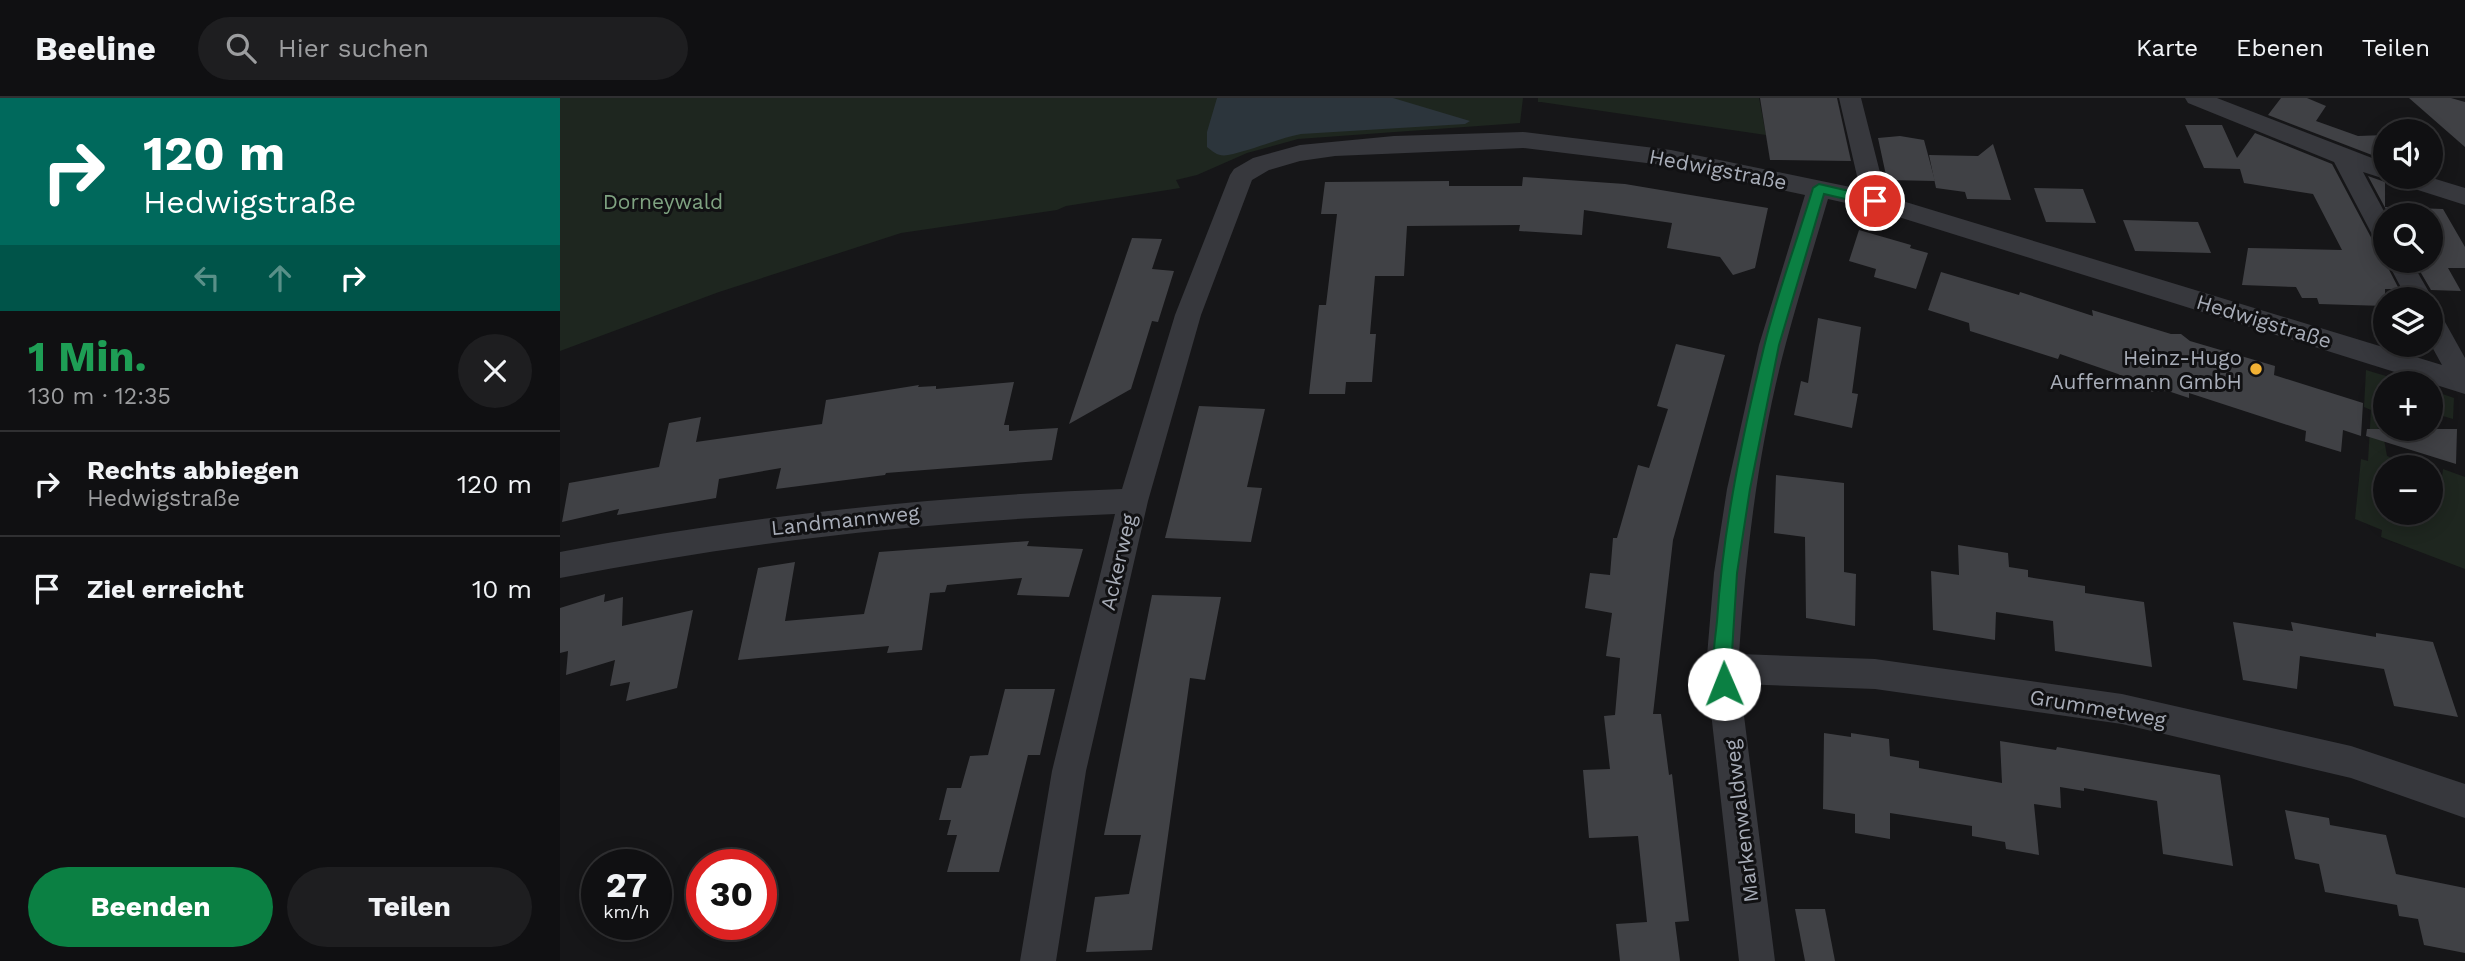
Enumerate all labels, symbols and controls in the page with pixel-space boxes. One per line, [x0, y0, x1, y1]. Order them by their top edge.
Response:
search box [198, 17, 688, 80]
text: Beeline [35, 29, 156, 68]
icon: search [222, 29, 260, 67]
text: Hier suchen [278, 33, 429, 63]
text: Karte [2136, 34, 2198, 62]
text: Ebenen [2236, 34, 2324, 62]
text: Teilen [2362, 34, 2430, 62]
map controls [2373, 119, 2443, 525]
button: sound [2373, 119, 2443, 189]
text: 120 m [143, 124, 285, 182]
icon: right [28, 126, 119, 217]
street label: Hedwigstraße [1647, 143, 1789, 195]
pin [1845, 171, 1905, 231]
icon: arrive [1856, 182, 1894, 220]
text: Hedwigstraße [143, 183, 356, 221]
park label: Dorneywald [603, 189, 723, 214]
button: search [2373, 203, 2443, 273]
icon: left [188, 259, 226, 297]
icon: ahead [261, 259, 299, 297]
icon: right [334, 259, 372, 297]
button: layers [2373, 287, 2443, 357]
street label: Hedwigstraße [2193, 289, 2335, 353]
text: 1 Min. [28, 332, 147, 381]
button: close [458, 334, 532, 408]
place label: Heinz-Hugo Auffermann GmbH [2050, 345, 2242, 394]
marker: Heinz-Hugo Auffermann GmbH [2248, 361, 2264, 377]
button: + [2373, 371, 2443, 441]
text: 130 m · 12:35 [28, 383, 171, 410]
text: Rechts abbiegen [87, 455, 299, 485]
button: − [2373, 455, 2443, 525]
icon: right [28, 465, 66, 503]
text: 120 m [457, 469, 532, 499]
text: Hedwigstraße [87, 485, 240, 512]
street label: Landmannweg [770, 500, 921, 540]
street label: Ackerweg [1095, 511, 1141, 613]
icon: arrive [28, 570, 66, 608]
text: Ziel erreicht [87, 574, 244, 604]
text: 10 m [472, 574, 532, 604]
position arrow [1687, 647, 1761, 721]
street label: Grummetweg [2028, 684, 2169, 732]
street label: Markenwaldweg [1718, 737, 1763, 904]
speed limit sign: 30 [686, 849, 777, 940]
text: 27 [606, 864, 647, 906]
button: Beenden [28, 867, 273, 947]
button: Teilen [287, 867, 532, 947]
text: km/h [603, 901, 650, 922]

